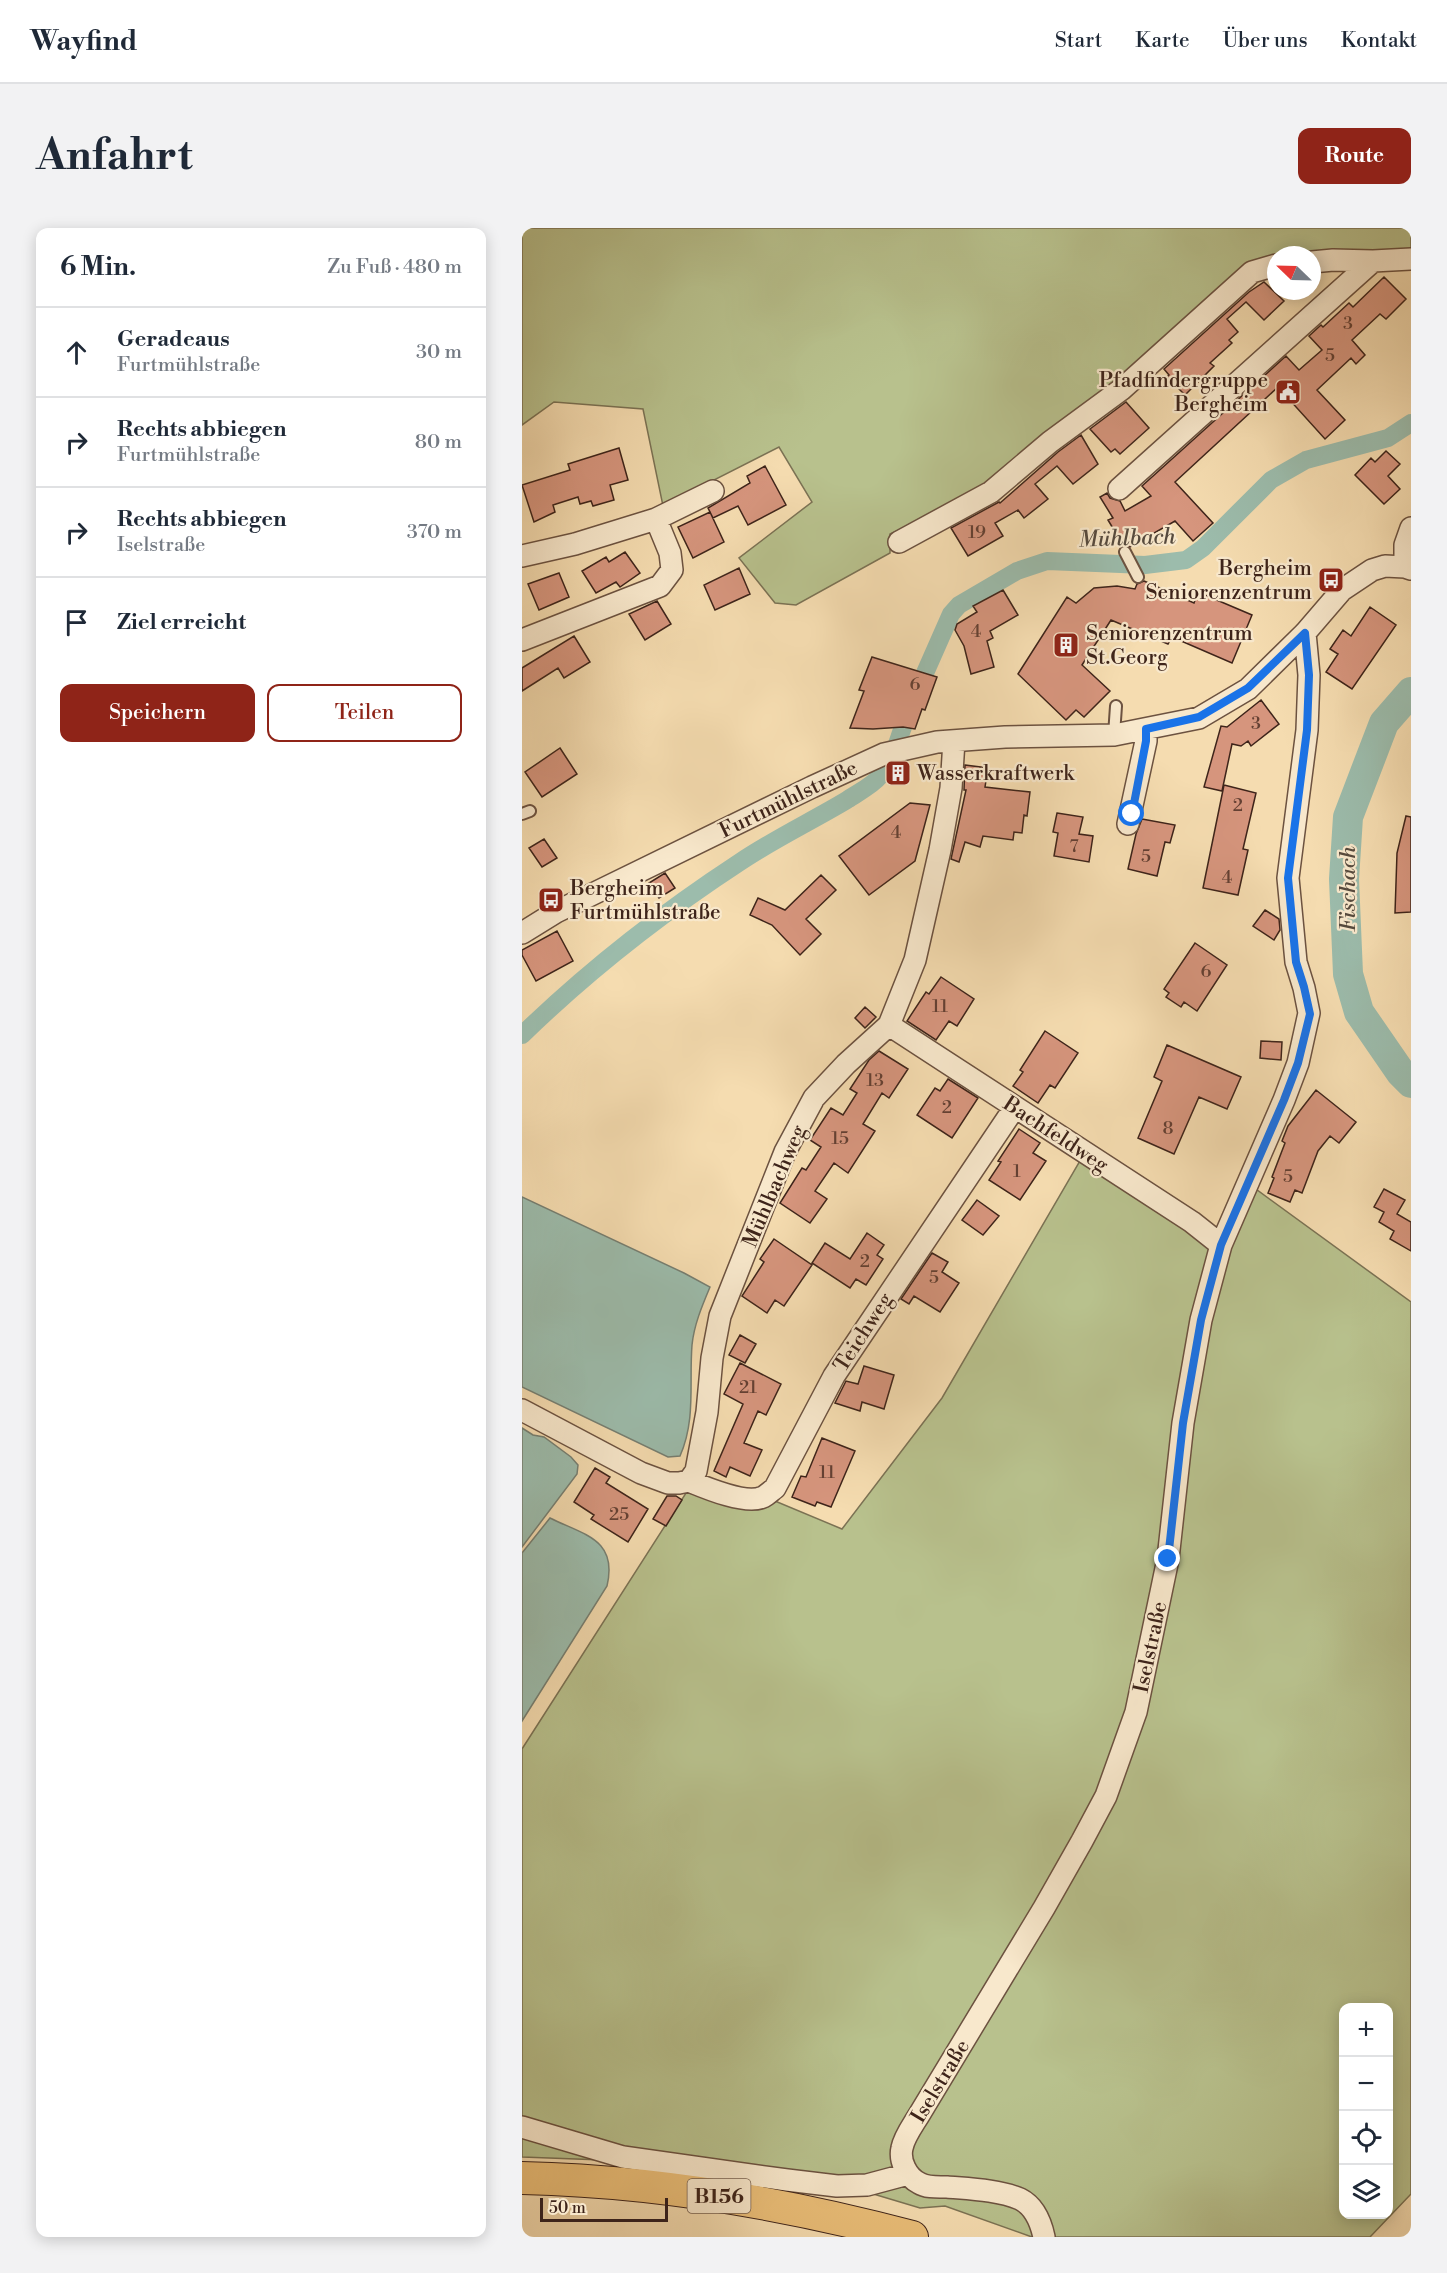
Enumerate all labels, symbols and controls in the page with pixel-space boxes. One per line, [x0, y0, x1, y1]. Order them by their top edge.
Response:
text: Wayfind [30, 24, 138, 59]
text: Start [1055, 28, 1102, 54]
text: Karte [1135, 28, 1190, 54]
text: Über uns [1223, 28, 1308, 54]
text: Kontakt [1341, 28, 1417, 54]
button: Route [1298, 128, 1411, 184]
text: Anfahrt [36, 130, 193, 183]
north arrow [1267, 246, 1321, 300]
text: 6 Min. [60, 251, 136, 283]
text: Zu Fuß · 480 m [327, 255, 462, 280]
house number: 3 [1343, 312, 1353, 335]
text: Geradeaus [117, 326, 230, 353]
icon: ahead [60, 336, 93, 369]
text: 30 m [416, 340, 462, 365]
house number: 5 [1325, 344, 1335, 367]
text: Furtmühlstraße [117, 353, 260, 378]
place label: Pfadfindergruppe Bergheim [1099, 368, 1268, 418]
public building icon: Pfadfindergruppe Bergheim [1273, 377, 1303, 407]
text: Rechts abbiegen [117, 416, 287, 443]
icon: right [60, 426, 93, 459]
text: 80 m [415, 430, 462, 455]
text: Furtmühlstraße [117, 443, 260, 468]
text: Rechts abbiegen [117, 506, 287, 533]
icon: right [60, 516, 93, 549]
text: 370 m [407, 520, 462, 545]
house number: 19 [968, 521, 986, 544]
water label: Mühlbach [1078, 523, 1177, 554]
text: Iselstraße [117, 533, 205, 558]
place label: Bergheim Seniorenzentrum [1145, 556, 1312, 606]
bus stop icon: Bergheim Seniorenzentrum [1316, 565, 1346, 595]
icon: arrive [60, 606, 93, 639]
text: Ziel erreicht [117, 609, 246, 636]
house number: 4 [971, 620, 982, 643]
place label: Seniorenzentrum St.Georg [1086, 621, 1253, 671]
building icon: Seniorenzentrum St.Georg [1051, 630, 1081, 660]
house number: 6 [910, 673, 921, 696]
button: Speichern [60, 684, 255, 742]
button: Teilen [267, 684, 462, 742]
house number: 3 [1251, 712, 1261, 735]
street label: Furtmühlstraße [715, 755, 862, 845]
building icon: Wasserkraftwerk [883, 758, 913, 788]
place label: Wasserkraftwerk [916, 761, 1075, 787]
house number: 2 [1233, 794, 1243, 817]
route start [1118, 800, 1144, 826]
house number: 4 [891, 821, 902, 844]
house number: 7 [1069, 835, 1079, 858]
house number: 5 [1141, 845, 1151, 868]
water label: Fischach [1335, 846, 1362, 932]
house number: 4 [1222, 866, 1233, 889]
place label: Bergheim Furtmühlstraße [569, 876, 721, 926]
bus stop icon: Bergheim Furtmühlstraße [536, 885, 566, 915]
house number: 6 [1201, 960, 1212, 983]
house number: 11 [932, 995, 948, 1018]
house number: 13 [866, 1069, 884, 1092]
street label: Bachfeldweg [997, 1091, 1113, 1179]
house number: 2 [942, 1096, 952, 1119]
house number: 8 [1162, 1117, 1174, 1140]
street label: Mühlbachweg [737, 1121, 812, 1252]
house number: 15 [831, 1127, 849, 1150]
house number: 1 [1013, 1160, 1021, 1183]
house number: 5 [1283, 1165, 1293, 1188]
house number: 2 [860, 1250, 870, 1273]
house number: 5 [929, 1266, 939, 1289]
street label: Teichweg [829, 1288, 899, 1377]
house number: 21 [739, 1376, 757, 1399]
house number: 11 [819, 1461, 835, 1484]
house number: 25 [609, 1503, 629, 1526]
route end [1154, 1545, 1180, 1571]
street label: Iselstraße [1129, 1599, 1173, 1695]
map controls [1339, 2003, 1393, 2219]
button: + [1339, 2003, 1393, 2057]
street label: Iselstraße [906, 2035, 976, 2128]
button: − [1339, 2057, 1393, 2111]
button: locate [1339, 2111, 1393, 2165]
button: layers [1339, 2165, 1393, 2219]
road number: B156 [688, 2179, 750, 2213]
scale bar [540, 2195, 668, 2222]
text: 50 m [549, 2198, 586, 2218]

